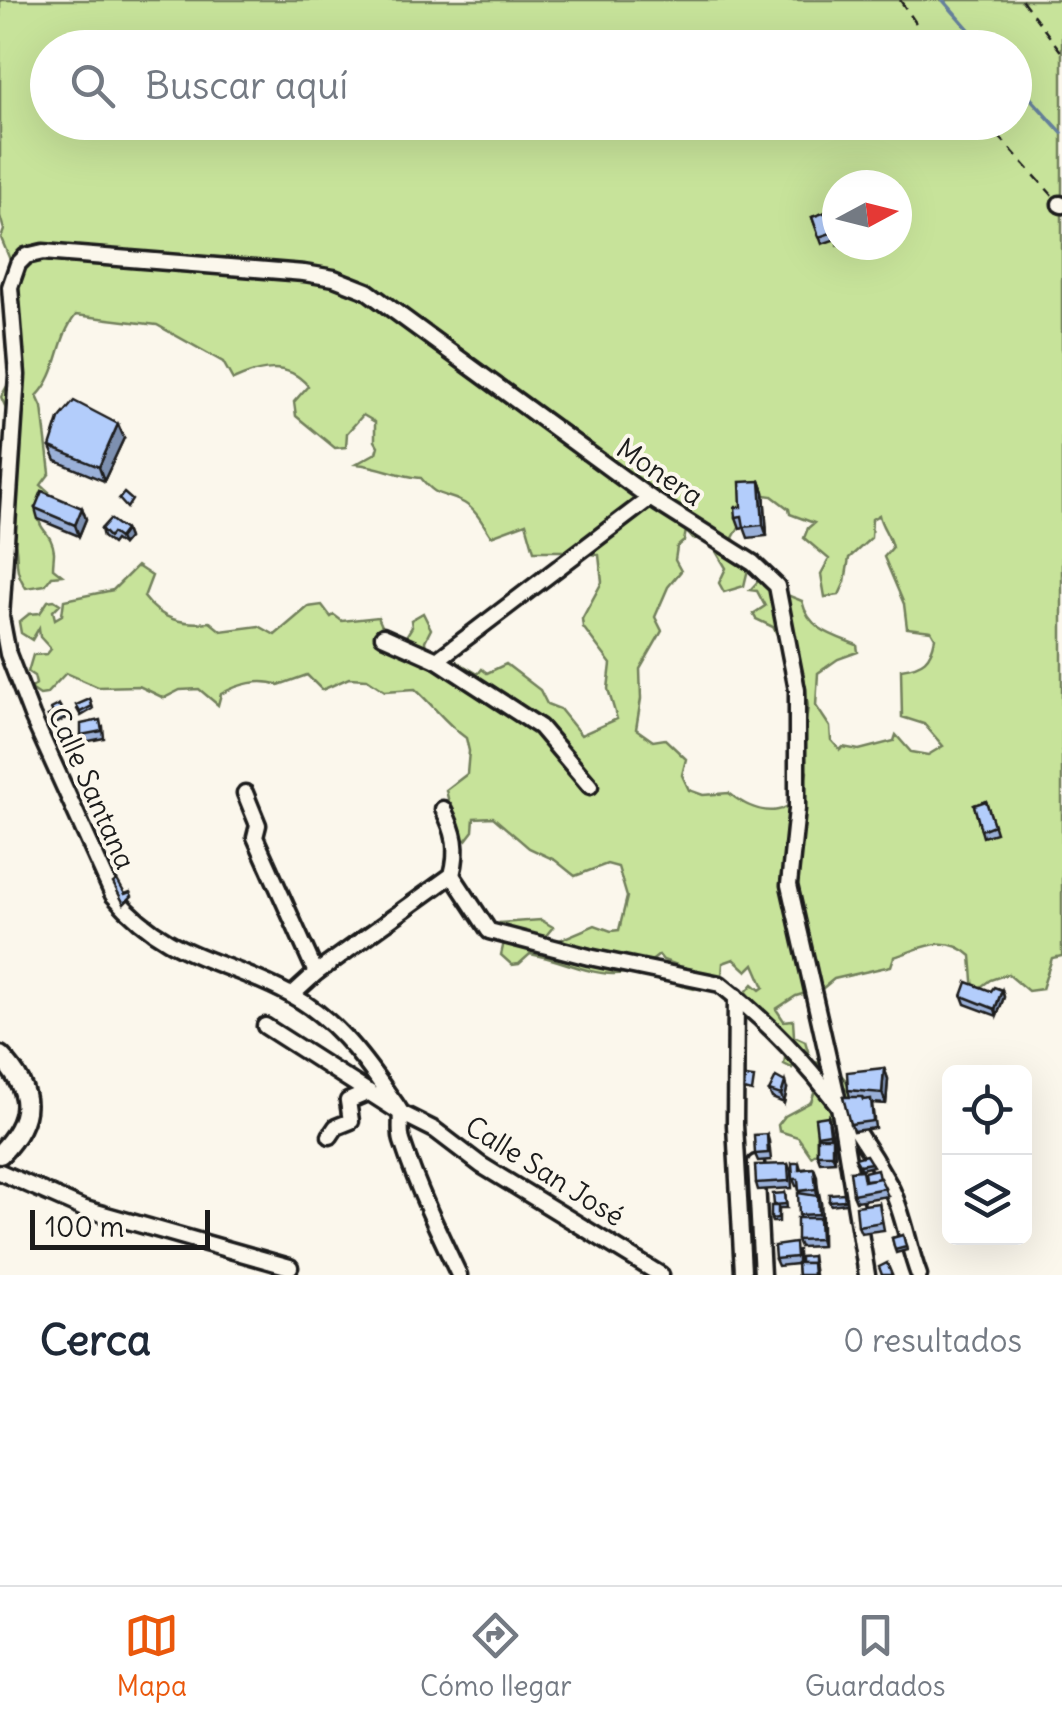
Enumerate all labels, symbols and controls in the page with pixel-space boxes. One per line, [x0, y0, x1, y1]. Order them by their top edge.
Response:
search box [30, 30, 1032, 140]
icon: search [65, 58, 120, 113]
text: Buscar aquí [145, 62, 348, 109]
north arrow [822, 170, 912, 260]
street label: Monera [610, 430, 710, 514]
street label: Calle Santana [40, 701, 144, 875]
map controls [942, 1065, 1032, 1245]
button: locate [942, 1065, 1032, 1155]
street label: Calle San José [459, 1108, 631, 1234]
button: layers [942, 1155, 1032, 1245]
scale bar [30, 1205, 210, 1250]
text: 100 m [45, 1209, 124, 1245]
text: Cerca [40, 1314, 151, 1366]
text: 0 resultados [843, 1320, 1022, 1361]
tab: Mapa [117, 1608, 187, 1704]
tab: Cómo llegar [420, 1608, 572, 1704]
tab: Guardados [805, 1608, 945, 1704]

